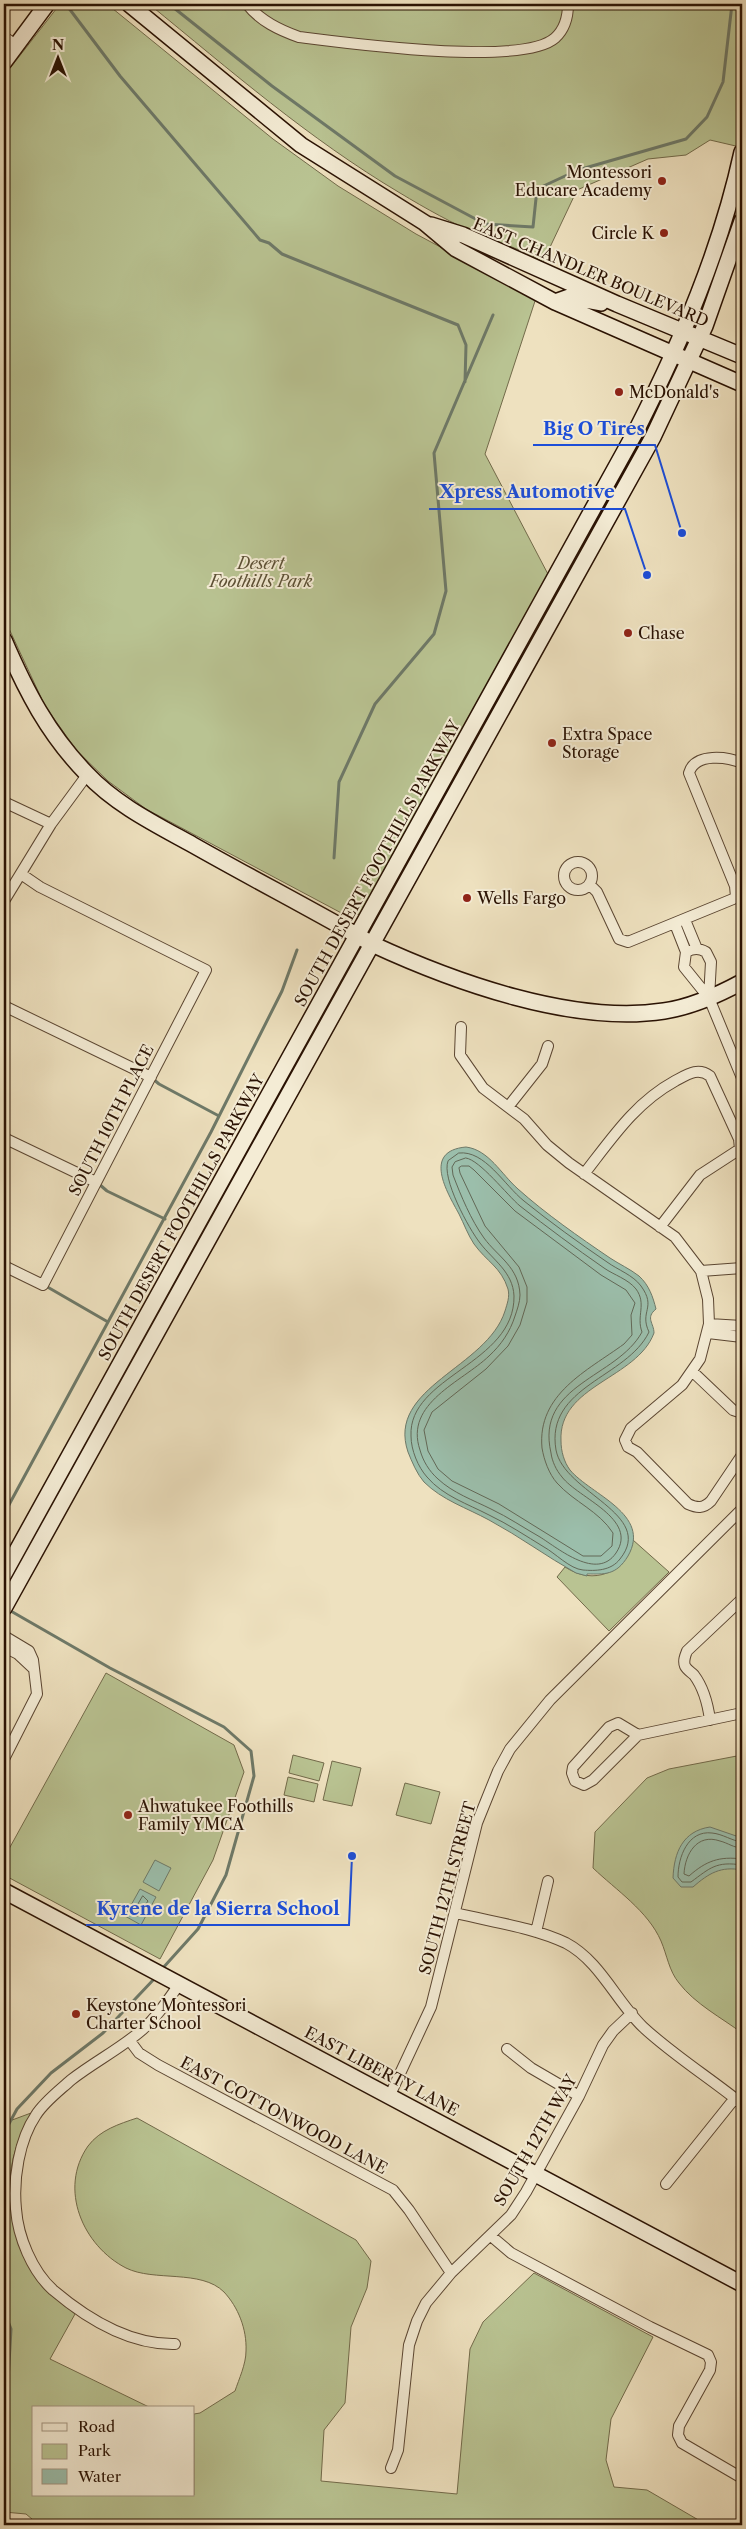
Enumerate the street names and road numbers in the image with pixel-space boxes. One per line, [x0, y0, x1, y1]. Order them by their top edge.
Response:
street label: EAST CHANDLER BOULEVARD [470, 213, 712, 331]
street label: SOUTH DESERT FOOTHILLS PARKWAY [290, 716, 465, 1010]
street label: SOUTH 10TH PLACE [64, 1041, 158, 1199]
street label: SOUTH DESERT FOOTHILLS PARKWAY [94, 1070, 269, 1364]
street label: SOUTH 12TH STREET [414, 1799, 480, 1977]
street label: EAST LIBERTY LANE [301, 2022, 463, 2120]
street label: EAST COTTONWOOD LANE [177, 2052, 391, 2178]
street label: SOUTH 12TH WAY [489, 2070, 581, 2209]

